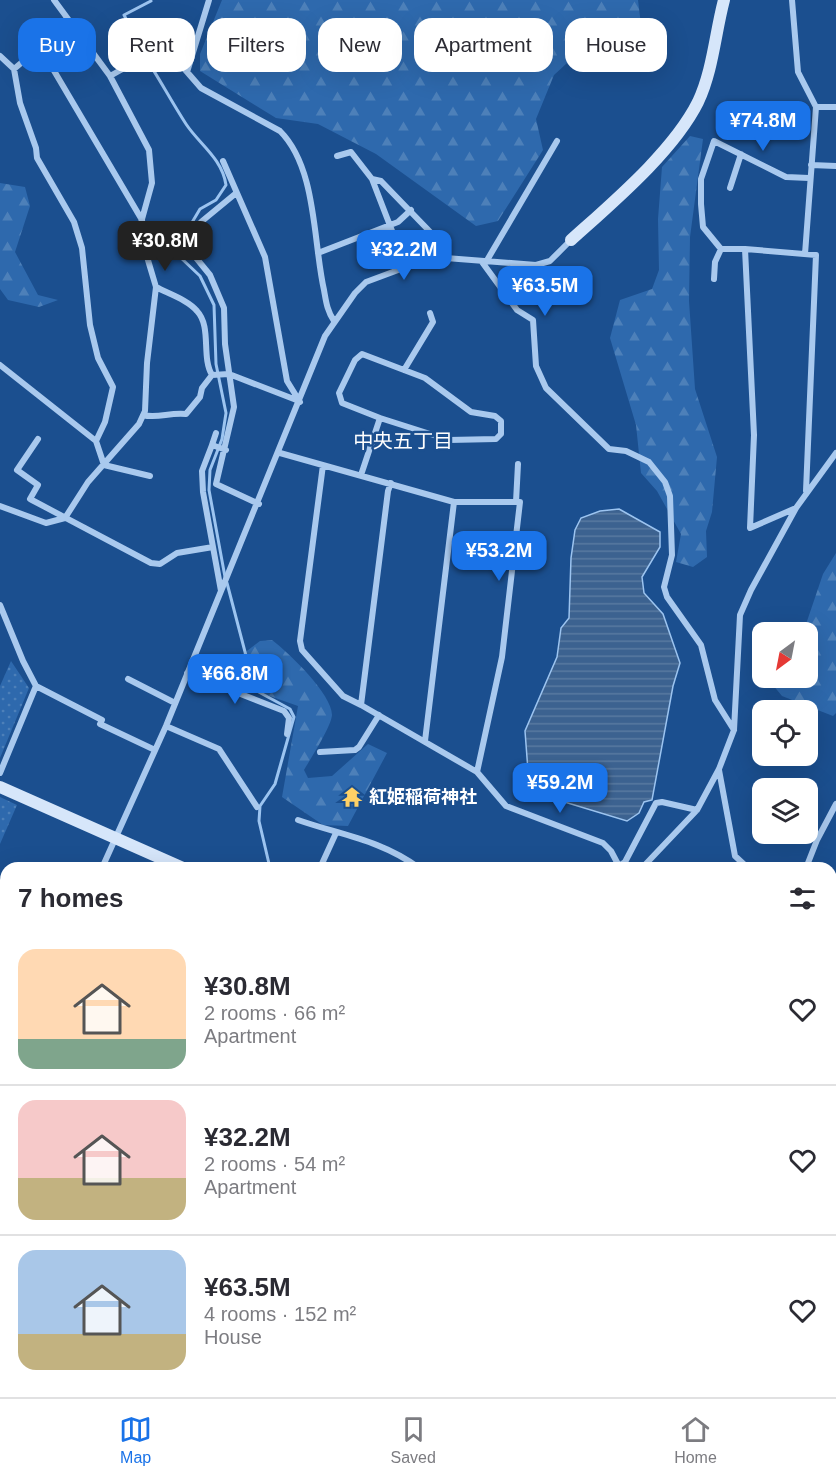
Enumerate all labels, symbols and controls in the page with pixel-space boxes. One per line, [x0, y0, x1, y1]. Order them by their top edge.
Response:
chip: Buy [18, 18, 96, 72]
chip: Rent [108, 18, 195, 72]
chip: Filters [207, 18, 306, 72]
chip: New [318, 18, 402, 72]
chip: Apartment [414, 18, 553, 72]
chip: House [565, 18, 667, 72]
pin: ¥74.8M [714, 101, 812, 152]
text: ¥74.8M [730, 109, 796, 131]
pin: ¥30.8M [116, 221, 214, 272]
text: ¥30.8M [132, 229, 198, 251]
pin: ¥32.2M [355, 230, 453, 281]
text: ¥32.2M [371, 238, 437, 260]
pin: ¥63.5M [496, 266, 594, 317]
text: ¥63.5M [512, 274, 578, 296]
district label: 中央五丁目 [353, 430, 453, 452]
pin: ¥53.2M [450, 531, 548, 582]
text: ¥53.2M [466, 539, 532, 561]
north arrow [752, 622, 818, 688]
map controls [752, 622, 818, 844]
pin: ¥66.8M [186, 654, 284, 705]
text: ¥66.8M [202, 662, 268, 684]
button: locate [752, 700, 818, 766]
pin: ¥59.2M [511, 763, 609, 814]
text: ¥59.2M [527, 771, 593, 793]
button: layers [752, 778, 818, 844]
temple icon: 紅姫稲荷神社 [340, 785, 364, 809]
place label: 紅姫稲荷神社 [369, 787, 477, 807]
icon: filters [786, 882, 819, 915]
text: 7 homes [18, 883, 124, 913]
text: ¥30.8M [204, 971, 291, 1001]
icon: home [66, 973, 138, 1045]
icon: heart [786, 993, 819, 1026]
text: 2 rooms · 66 m² [204, 1002, 345, 1024]
text: Apartment [204, 1025, 296, 1047]
text: ¥32.2M [204, 1122, 291, 1152]
icon: home [66, 1124, 138, 1196]
icon: heart [786, 1144, 819, 1177]
text: 2 rooms · 54 m² [204, 1153, 345, 1175]
text: Apartment [204, 1176, 296, 1198]
text: ¥63.5M [204, 1272, 291, 1302]
icon: home [66, 1274, 138, 1346]
icon: heart [786, 1294, 819, 1327]
text: 4 rooms · 152 m² [204, 1303, 356, 1325]
text: House [204, 1326, 262, 1348]
tab: Map [119, 1413, 152, 1467]
tab: Saved [390, 1413, 436, 1467]
tab: Home [674, 1413, 717, 1467]

